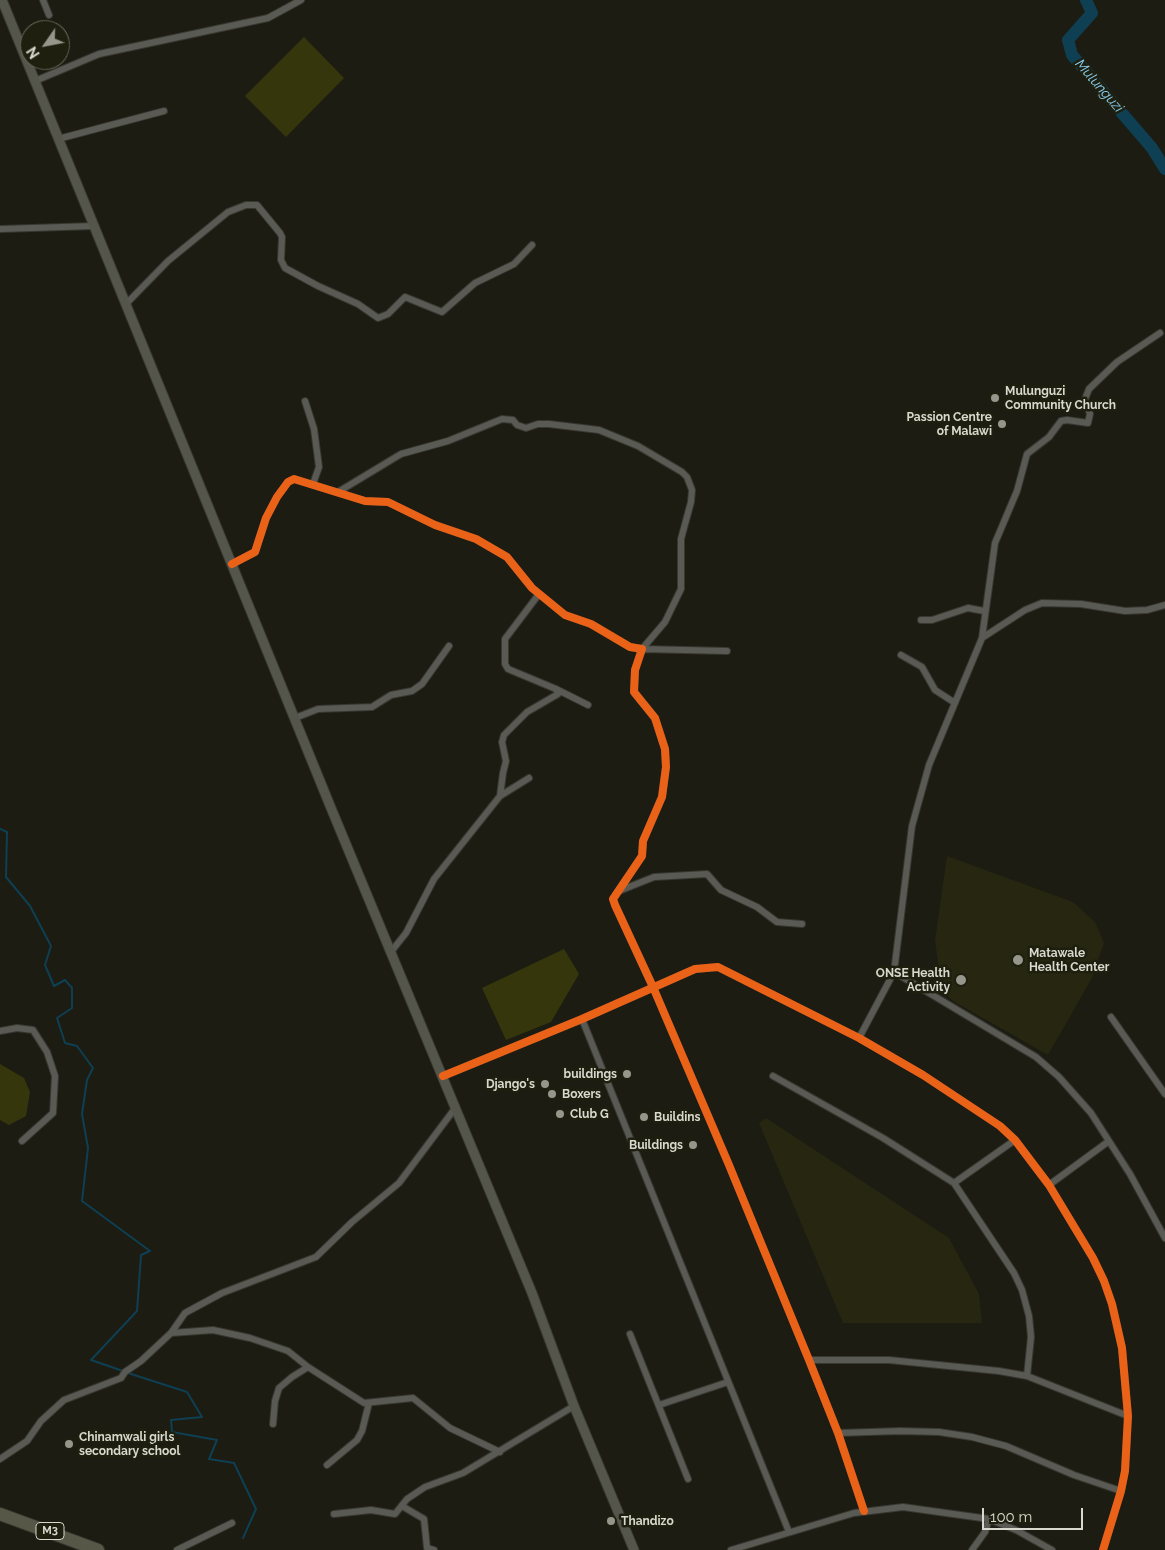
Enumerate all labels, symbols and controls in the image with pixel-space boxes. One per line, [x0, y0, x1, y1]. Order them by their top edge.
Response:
north arrow [20, 20, 70, 70]
text: N [24, 44, 43, 61]
water label: Mulunguzi [1071, 56, 1127, 116]
place label: Mulunguzi Community Church [1005, 384, 1116, 412]
marker: Mulunguzi Community Church [989, 392, 1001, 404]
place label: Passion Centre of Malawi [906, 410, 992, 438]
marker: Passion Centre of Malawi [996, 418, 1008, 430]
place label: Matawale Health Center [1029, 946, 1109, 974]
marker: Matawale Health Center [1011, 953, 1025, 967]
place label: ONSE Health Activity [876, 966, 950, 994]
marker: ONSE Health Activity [954, 973, 968, 987]
place label: buildings [564, 1067, 617, 1081]
marker: buildings [621, 1068, 633, 1080]
place label: Django's [486, 1077, 535, 1091]
marker: Django's [539, 1078, 551, 1090]
place label: Boxers [562, 1087, 601, 1101]
marker: Boxers [546, 1088, 558, 1100]
place label: Club G [570, 1107, 609, 1121]
marker: Club G [554, 1108, 566, 1120]
place label: Buildins [654, 1110, 700, 1124]
marker: Buildins [638, 1111, 650, 1123]
place label: Buildings [629, 1138, 683, 1152]
marker: Buildings [687, 1139, 699, 1151]
place label: Chinamwali girls secondary school [79, 1430, 180, 1458]
marker: Chinamwali girls secondary school [63, 1438, 75, 1450]
scale bar [985, 1498, 1086, 1530]
text: 100 m [990, 1508, 1032, 1526]
place label: Thandizo [621, 1514, 674, 1528]
marker: Thandizo [605, 1515, 617, 1527]
road number: M3 [36, 1522, 64, 1540]

